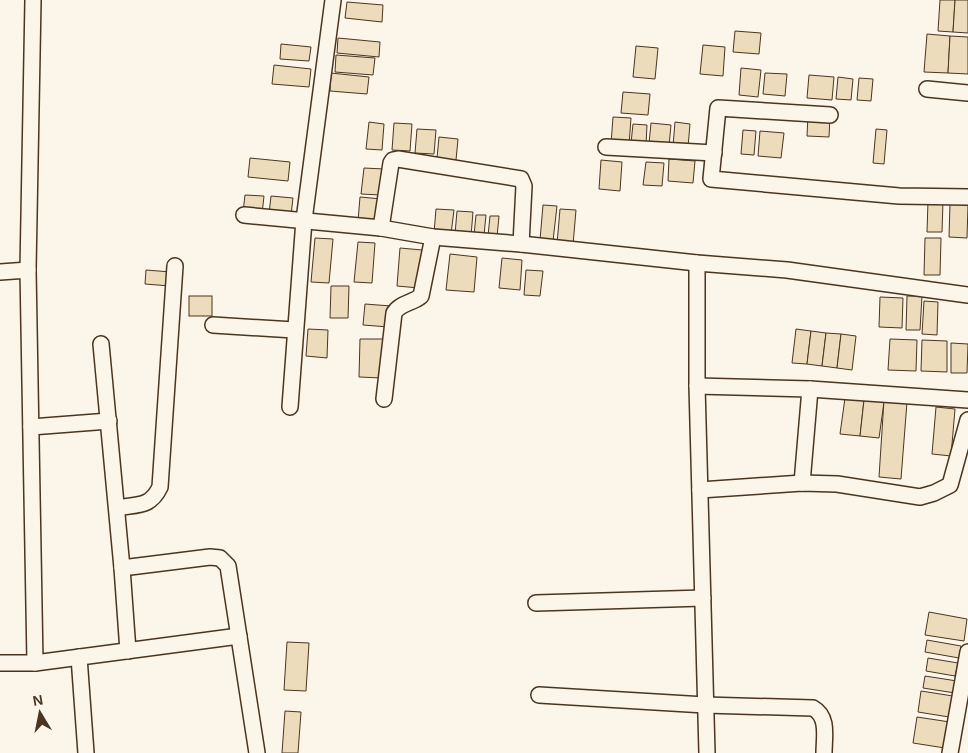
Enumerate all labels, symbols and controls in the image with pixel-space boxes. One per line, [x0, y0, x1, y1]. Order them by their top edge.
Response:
north arrow [15, 688, 65, 738]
text: N [31, 691, 44, 709]

